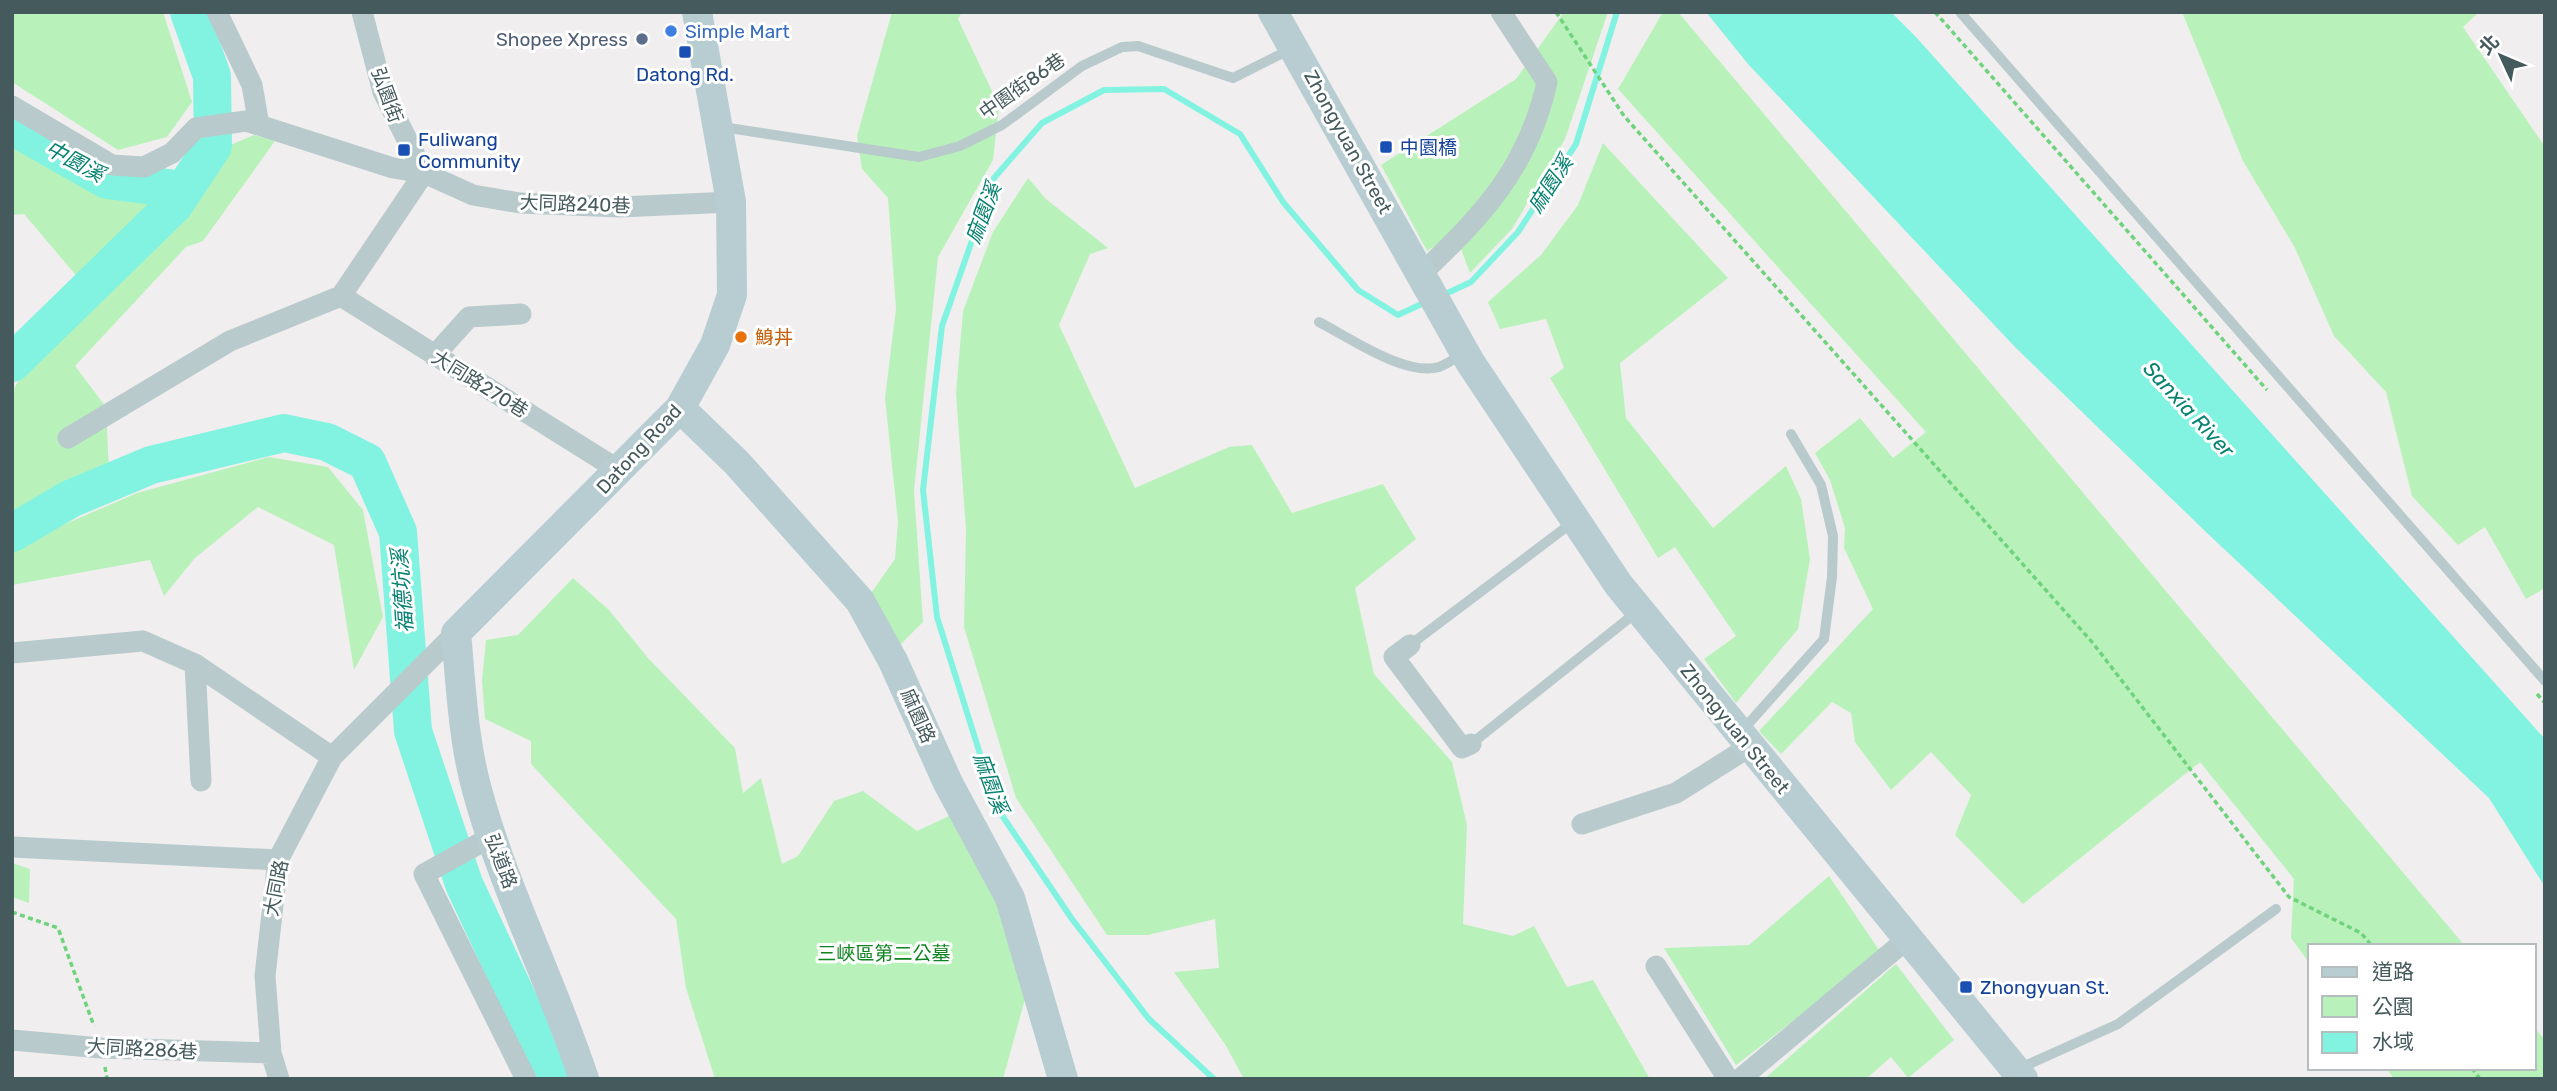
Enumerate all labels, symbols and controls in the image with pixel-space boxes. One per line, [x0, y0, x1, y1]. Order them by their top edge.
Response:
place label: Simple Mart [685, 20, 790, 43]
north arrow [2466, 21, 2536, 91]
marker: Simple Mart [663, 23, 679, 39]
place label: Shopee Xpress [496, 28, 628, 51]
text: 北 [2474, 30, 2504, 59]
marker: Shopee Xpress [634, 31, 650, 47]
marker: Datong Rd. [677, 44, 693, 60]
street label: 中園街86巷 [975, 48, 1069, 124]
place label: Datong Rd. [636, 63, 734, 86]
street label: 弘園街 [366, 64, 408, 126]
street label: Zhongyuan Street [1299, 66, 1397, 218]
place label: Fuliwang Community [418, 128, 521, 173]
water label: 中園溪 [41, 135, 111, 188]
place label: 中園橋 [1400, 136, 1457, 159]
marker: 中園橋 [1378, 139, 1394, 155]
marker: Fuliwang Community [396, 142, 412, 158]
water label: 麻園溪 [1522, 148, 1579, 217]
water label: 麻園溪 [960, 176, 1007, 247]
street label: 大同路240巷 [519, 191, 631, 217]
place label: 鯓丼 [755, 326, 793, 349]
marker: 鯓丼 [733, 329, 749, 345]
street label: 大同路270巷 [428, 345, 532, 423]
water label: Sanxia River [2138, 356, 2240, 463]
street label: Datong Road [592, 399, 686, 499]
water label: 福德坑溪 [386, 545, 417, 634]
street label: Zhongyuan Street [1676, 659, 1795, 799]
street label: 麻園路 [896, 685, 940, 747]
water label: 麻園溪 [968, 749, 1015, 820]
street label: 弘道路 [480, 830, 522, 892]
street label: 大同路 [259, 858, 293, 918]
park label: 三峽區第二公墓 [817, 942, 951, 965]
legend [2308, 944, 2536, 1070]
text: 道路 [2372, 959, 2414, 984]
place label: Zhongyuan St. [1980, 976, 2109, 999]
marker: Zhongyuan St. [1958, 979, 1974, 995]
text: 公園 [2372, 994, 2414, 1019]
text: 水域 [2372, 1029, 2414, 1054]
street label: 大同路286巷 [86, 1035, 198, 1063]

